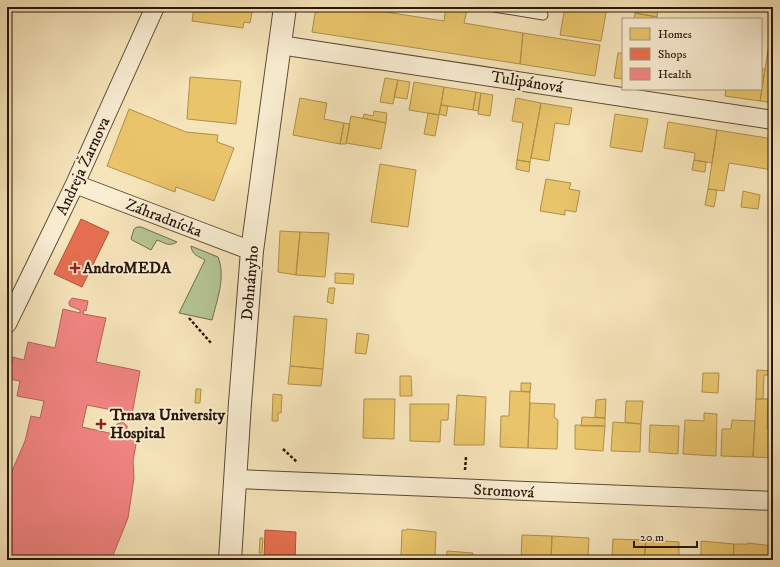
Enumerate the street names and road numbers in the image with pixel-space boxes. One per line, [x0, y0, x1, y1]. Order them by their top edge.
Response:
street label: Tulipánová [490, 66, 564, 98]
street label: Andreja Žarnova [52, 114, 115, 218]
street label: Záhradnícka [123, 194, 205, 242]
street label: Dohnányho [237, 245, 263, 321]
street label: Stromová [473, 479, 535, 503]

